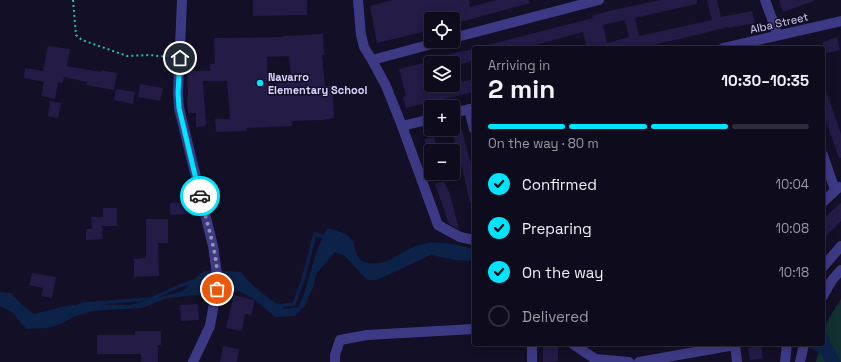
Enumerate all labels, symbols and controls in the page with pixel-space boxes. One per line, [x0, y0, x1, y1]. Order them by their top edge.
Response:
street label: Alba Street [748, 9, 810, 37]
map controls [424, 12, 460, 180]
button: locate [424, 12, 460, 48]
pin [163, 41, 197, 75]
icon: home [169, 47, 191, 69]
button: layers [424, 56, 460, 92]
text: Arriving in [488, 57, 550, 74]
place label: Navarro Elementary School [268, 70, 367, 97]
text: 10:30–10:35 [721, 71, 809, 90]
text: 2 min [488, 72, 555, 106]
marker: Navarro Elementary School [255, 78, 265, 88]
button: + [424, 100, 460, 136]
text: On the way · 80 m [488, 135, 599, 152]
button: − [424, 144, 460, 180]
icon: check [488, 173, 510, 195]
text: Confirmed [522, 175, 597, 194]
courier [180, 176, 220, 216]
text: 10:04 [775, 176, 809, 193]
icon: car [189, 185, 211, 207]
icon: check [488, 217, 510, 239]
text: Preparing [522, 219, 592, 238]
text: 10:08 [776, 220, 809, 237]
icon: check [488, 261, 510, 283]
text: On the way [522, 263, 603, 282]
text: 10:18 [778, 264, 809, 281]
pin [200, 272, 234, 306]
icon: bag [206, 278, 228, 300]
text: Delivered [522, 307, 589, 326]

